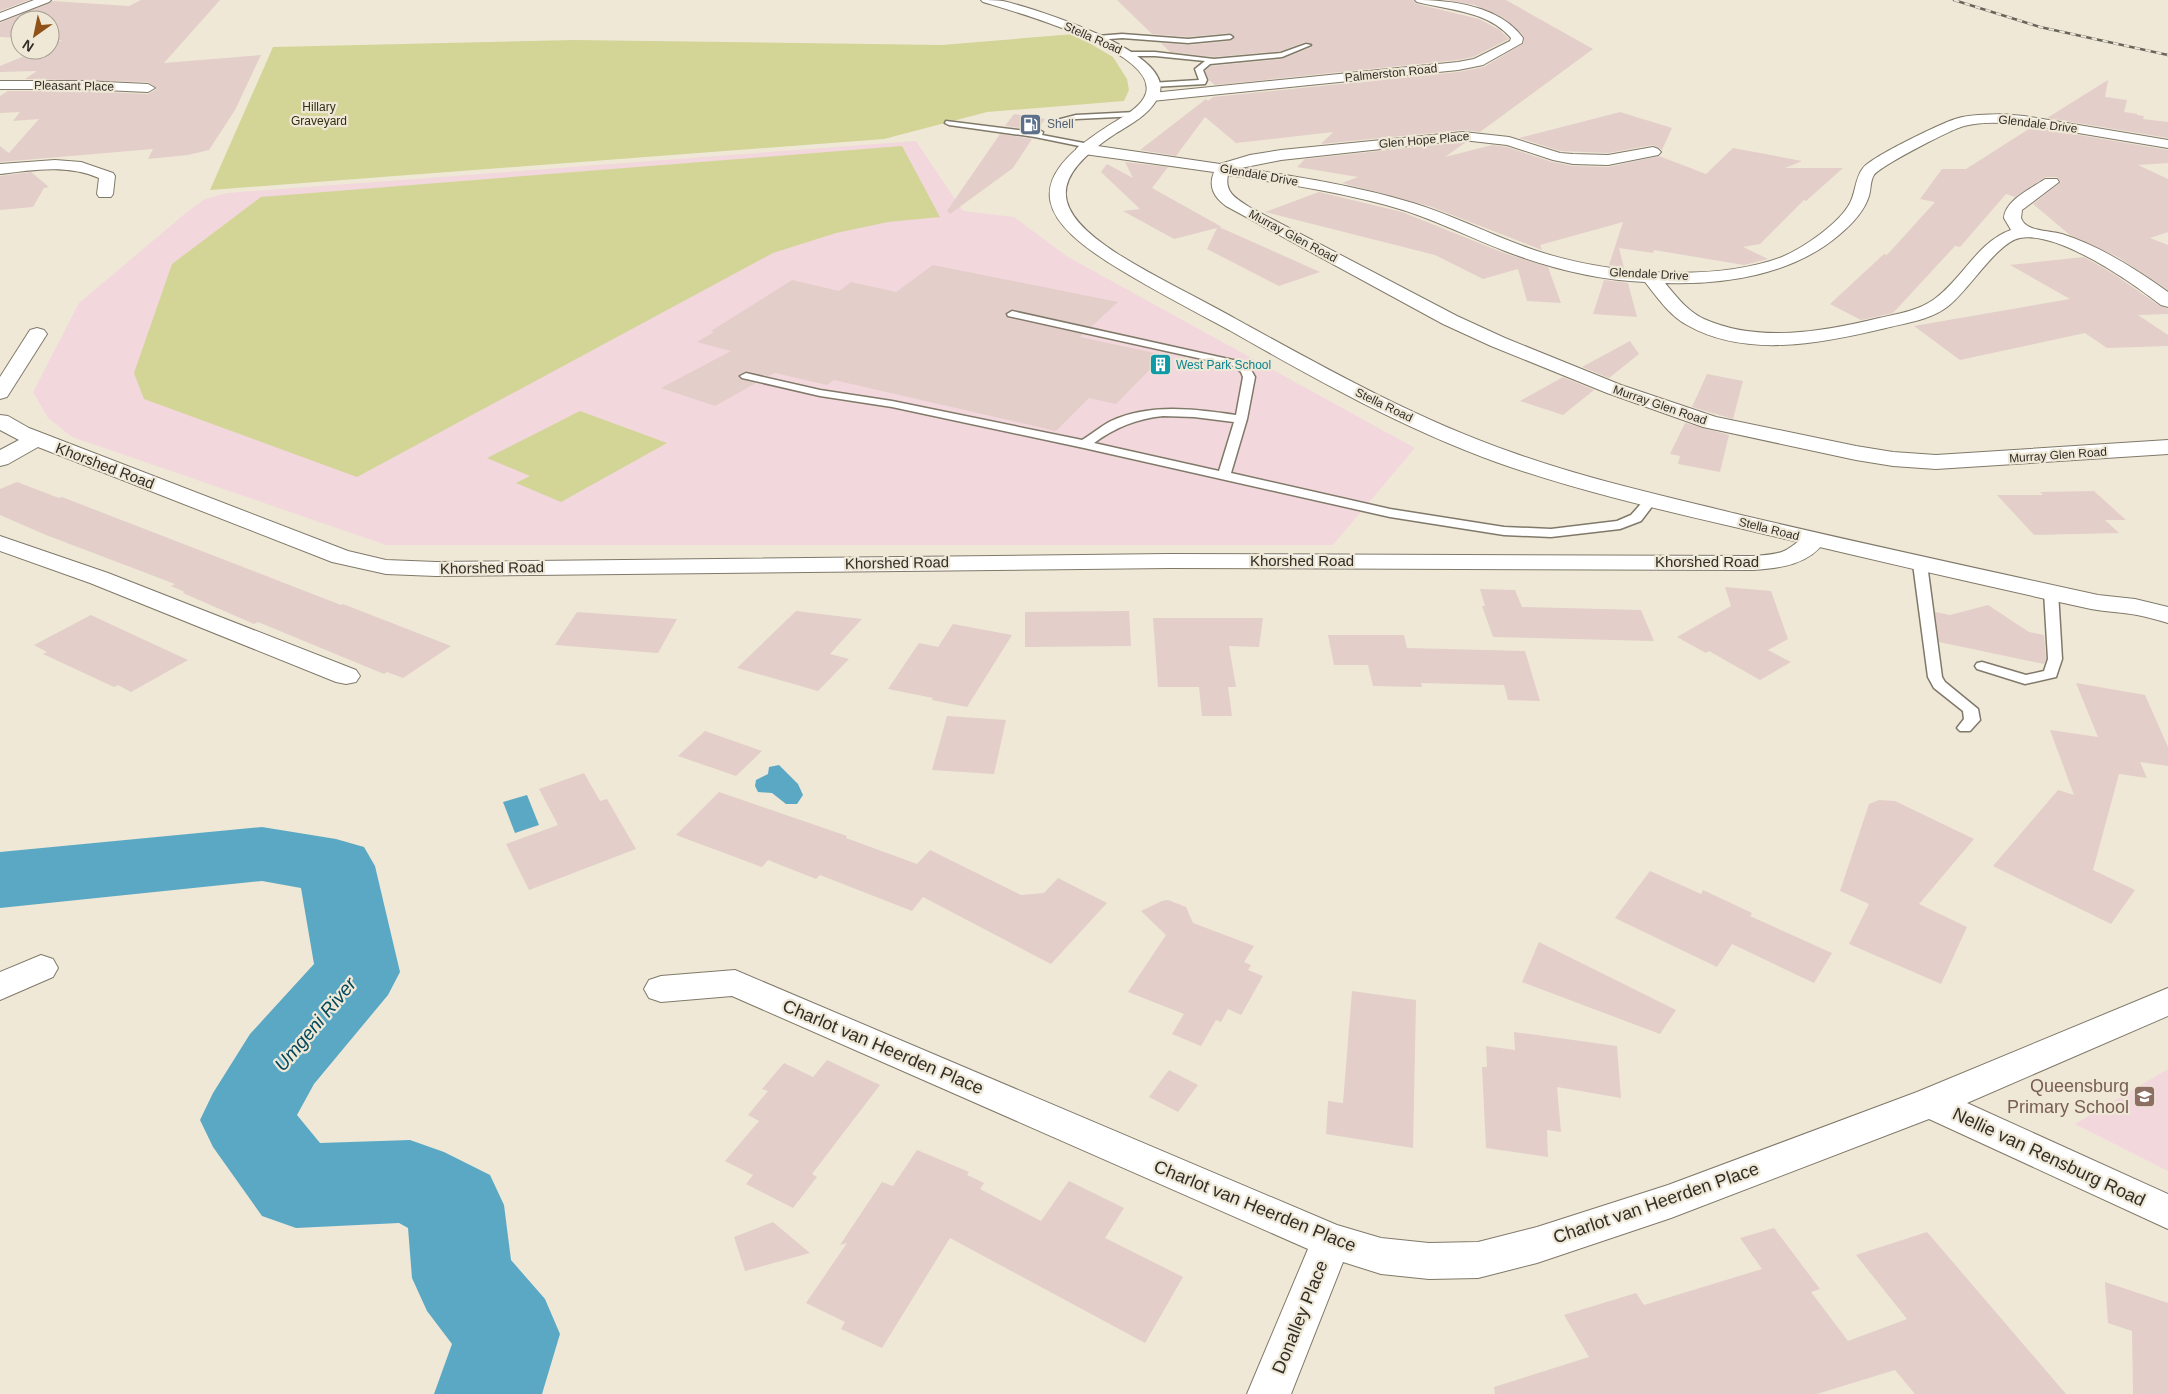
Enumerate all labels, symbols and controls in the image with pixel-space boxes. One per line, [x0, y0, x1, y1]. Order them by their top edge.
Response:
north arrow [10, 10, 60, 60]
street label: Stella Road [1062, 19, 1124, 57]
text: N [19, 36, 37, 55]
street label: Palmerston Road [1344, 61, 1438, 85]
street label: Pleasant Place [34, 78, 114, 94]
park label: Hillary Graveyard [291, 100, 347, 128]
fuel station icon: Shell [1019, 112, 1043, 136]
street label: Glendale Drive [1998, 112, 2079, 136]
place label: Shell [1047, 117, 1074, 131]
street label: Glen Hope Place [1378, 129, 1470, 151]
street label: Glendale Drive [1219, 161, 1300, 189]
street label: Murray Glen Road [1246, 207, 1340, 265]
street label: Glendale Drive [1609, 265, 1689, 283]
building icon: West Park School [1148, 353, 1172, 377]
place label: West Park School [1176, 358, 1271, 372]
street label: Murray Glen Road [1611, 382, 1709, 428]
street label: Stella Road [1353, 385, 1415, 425]
street label: Khorshed Road [53, 439, 157, 492]
street label: Murray Glen Road [2009, 445, 2107, 465]
street label: Stella Road [1737, 515, 1801, 543]
street label: Khorshed Road [1250, 552, 1354, 569]
street label: Khorshed Road [845, 553, 949, 572]
street label: Khorshed Road [1655, 553, 1759, 570]
street label: Khorshed Road [440, 558, 544, 577]
water label: Umgeni River [270, 973, 361, 1075]
street label: Charlot van Heerden Place [780, 996, 986, 1098]
place label: Queensburg Primary School [2007, 1076, 2129, 1117]
school or university icon: Queensburg Primary School [2133, 1084, 2157, 1108]
street label: Nellie van Rensburg Road [1950, 1104, 2148, 1210]
street label: Charlot van Heerden Place [1151, 1156, 1359, 1256]
street label: Charlot van Heerden Place [1551, 1158, 1761, 1248]
street label: Donalley Place [1268, 1258, 1332, 1376]

